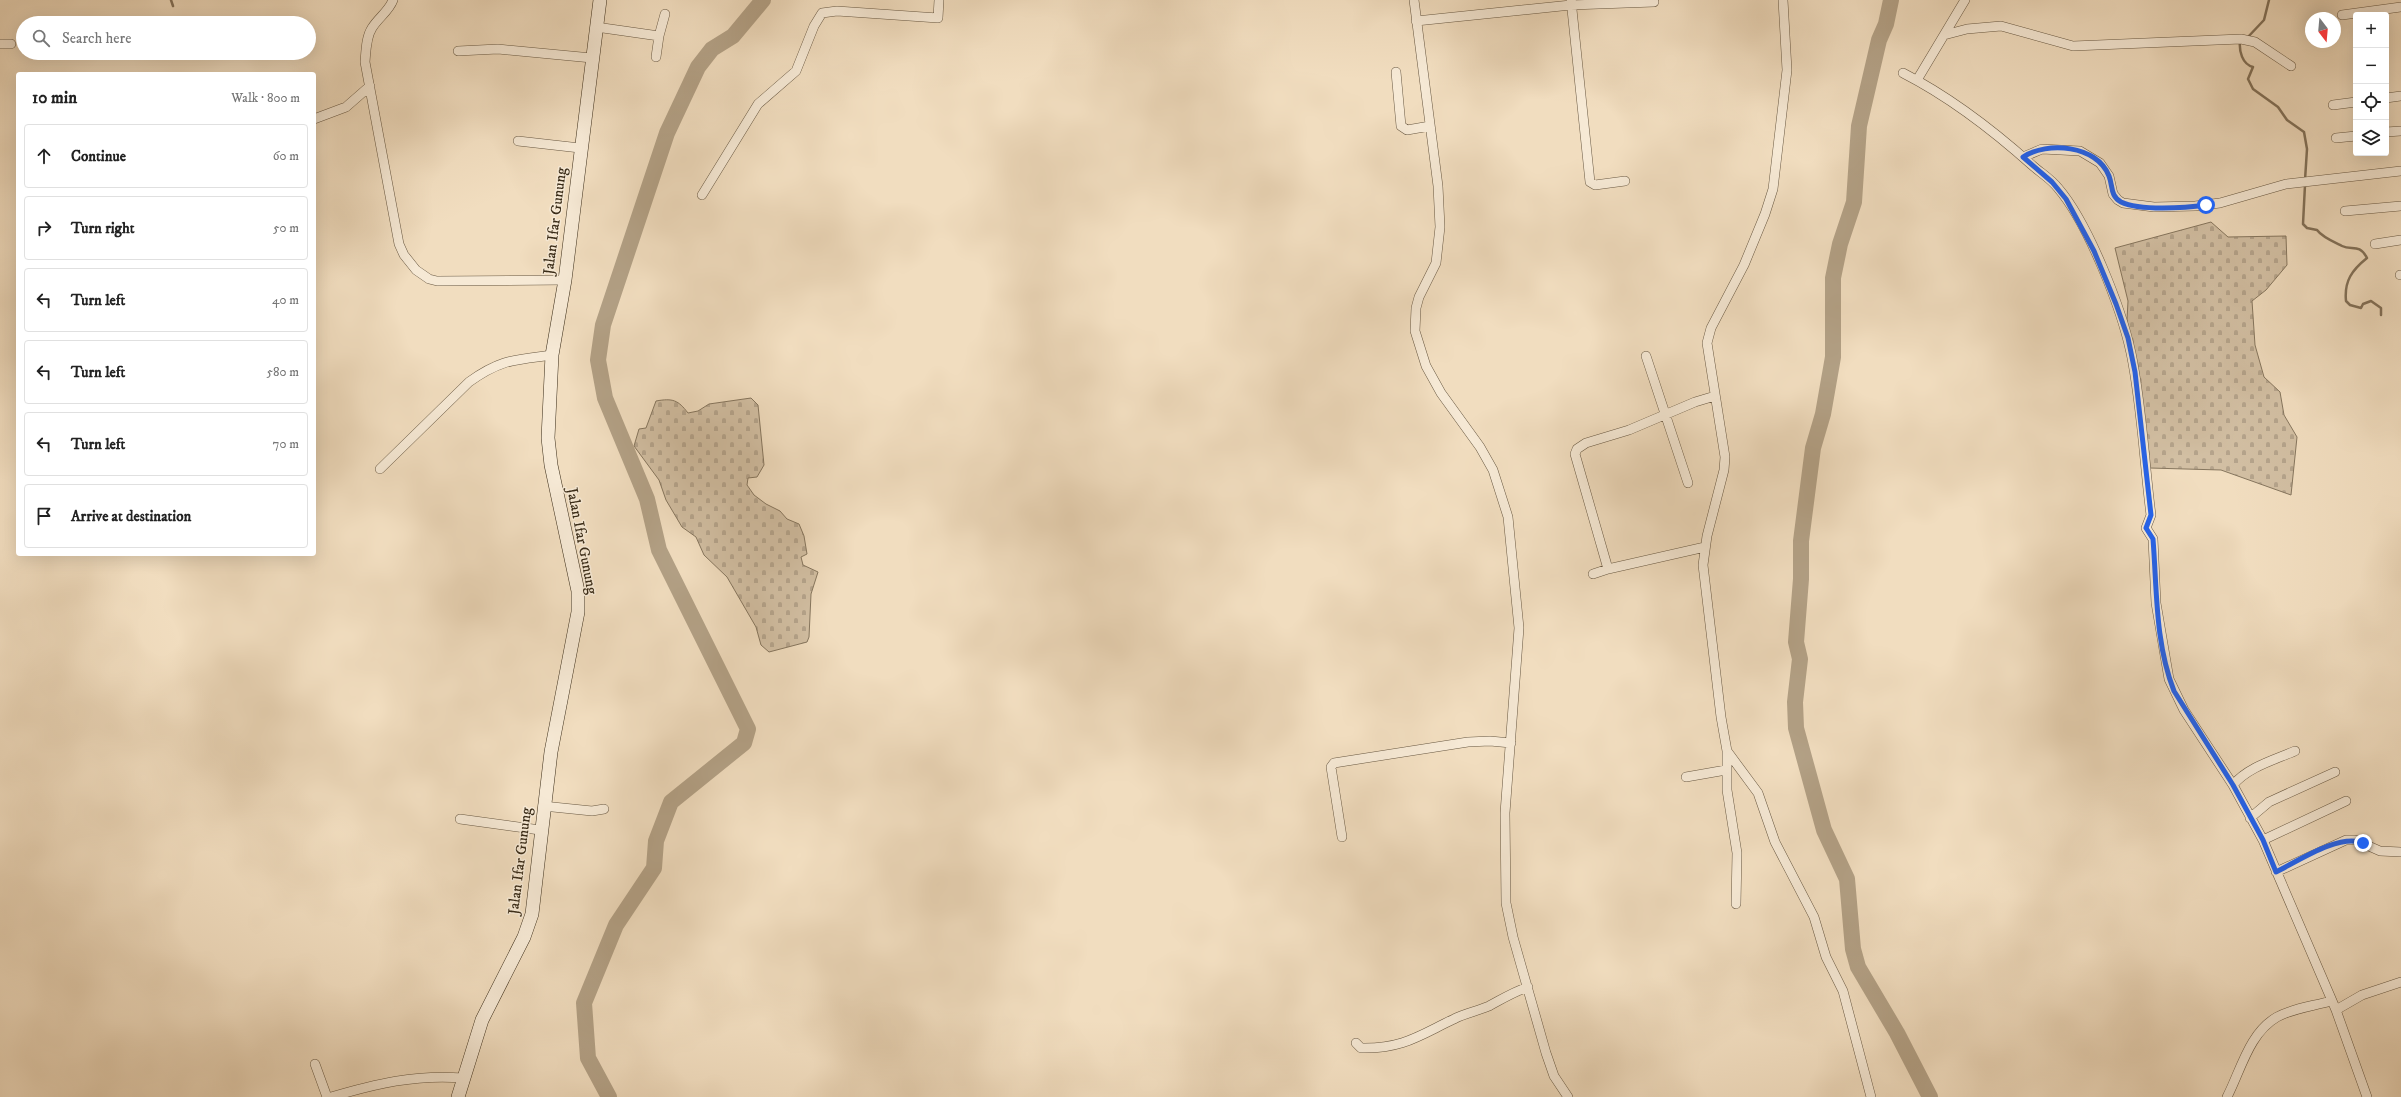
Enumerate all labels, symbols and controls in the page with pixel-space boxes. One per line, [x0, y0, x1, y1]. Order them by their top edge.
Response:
north arrow [2305, 12, 2341, 48]
map controls [2353, 12, 2389, 156]
button: + [2353, 12, 2389, 48]
search box [16, 16, 316, 60]
icon: search [30, 27, 52, 49]
text: Search here [62, 29, 131, 48]
button: − [2353, 48, 2389, 84]
button: locate [2353, 84, 2389, 120]
text: 10 min [32, 87, 77, 109]
text: Walk · 800 m [231, 90, 300, 106]
button: layers [2353, 120, 2389, 156]
icon: ahead [33, 145, 55, 167]
text: Continue [71, 147, 126, 166]
text: 60 m [273, 148, 299, 164]
street label: Jalan Ifar Gunung [539, 166, 571, 278]
route start [2197, 196, 2215, 214]
icon: right [33, 217, 55, 239]
text: Turn right [71, 219, 134, 238]
text: 50 m [273, 220, 299, 236]
icon: left [33, 289, 55, 311]
text: Turn left [71, 291, 125, 310]
text: 40 m [272, 292, 299, 308]
icon: left [33, 361, 55, 383]
text: Turn left [71, 363, 125, 382]
text: 580 m [267, 364, 299, 380]
icon: left [33, 433, 55, 455]
text: Turn left [71, 435, 125, 454]
text: 70 m [273, 436, 299, 452]
street label: Jalan Ifar Gunung [562, 484, 602, 596]
icon: arrive [33, 505, 55, 527]
text: Arrive at destination [71, 507, 191, 526]
street label: Jalan Ifar Gunung [504, 806, 536, 918]
route end [2354, 834, 2372, 852]

